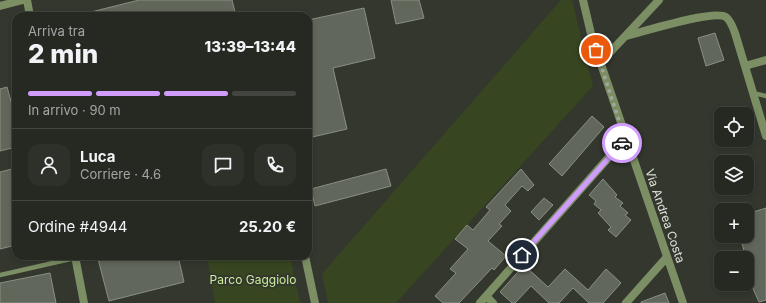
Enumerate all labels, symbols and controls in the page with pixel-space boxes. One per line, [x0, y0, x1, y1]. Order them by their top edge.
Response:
text: Arriva tra [28, 23, 85, 39]
pin [579, 33, 613, 67]
text: 13:39–13:44 [205, 37, 296, 56]
text: 2 min [28, 38, 98, 69]
icon: bag [585, 39, 607, 61]
text: In arrivo · 90 m [28, 102, 121, 118]
map controls [714, 107, 754, 291]
button: locate [714, 107, 754, 147]
courier [602, 123, 642, 163]
icon: car [611, 132, 633, 154]
button: person [28, 144, 70, 186]
button: chat [202, 144, 244, 186]
button: phone [254, 144, 296, 186]
text: Luca [80, 147, 116, 166]
button: layers [714, 155, 754, 195]
text: Corriere · 4.6 [80, 166, 161, 182]
street label: Via Andrea Costa [642, 167, 689, 265]
button: + [714, 203, 754, 243]
text: Ordine #4944 [28, 217, 127, 236]
text: 25.20 € [239, 217, 296, 236]
pin [505, 238, 539, 272]
icon: home [511, 244, 533, 266]
button: − [714, 251, 754, 291]
park label: Parco Gaggiolo [210, 272, 296, 287]

